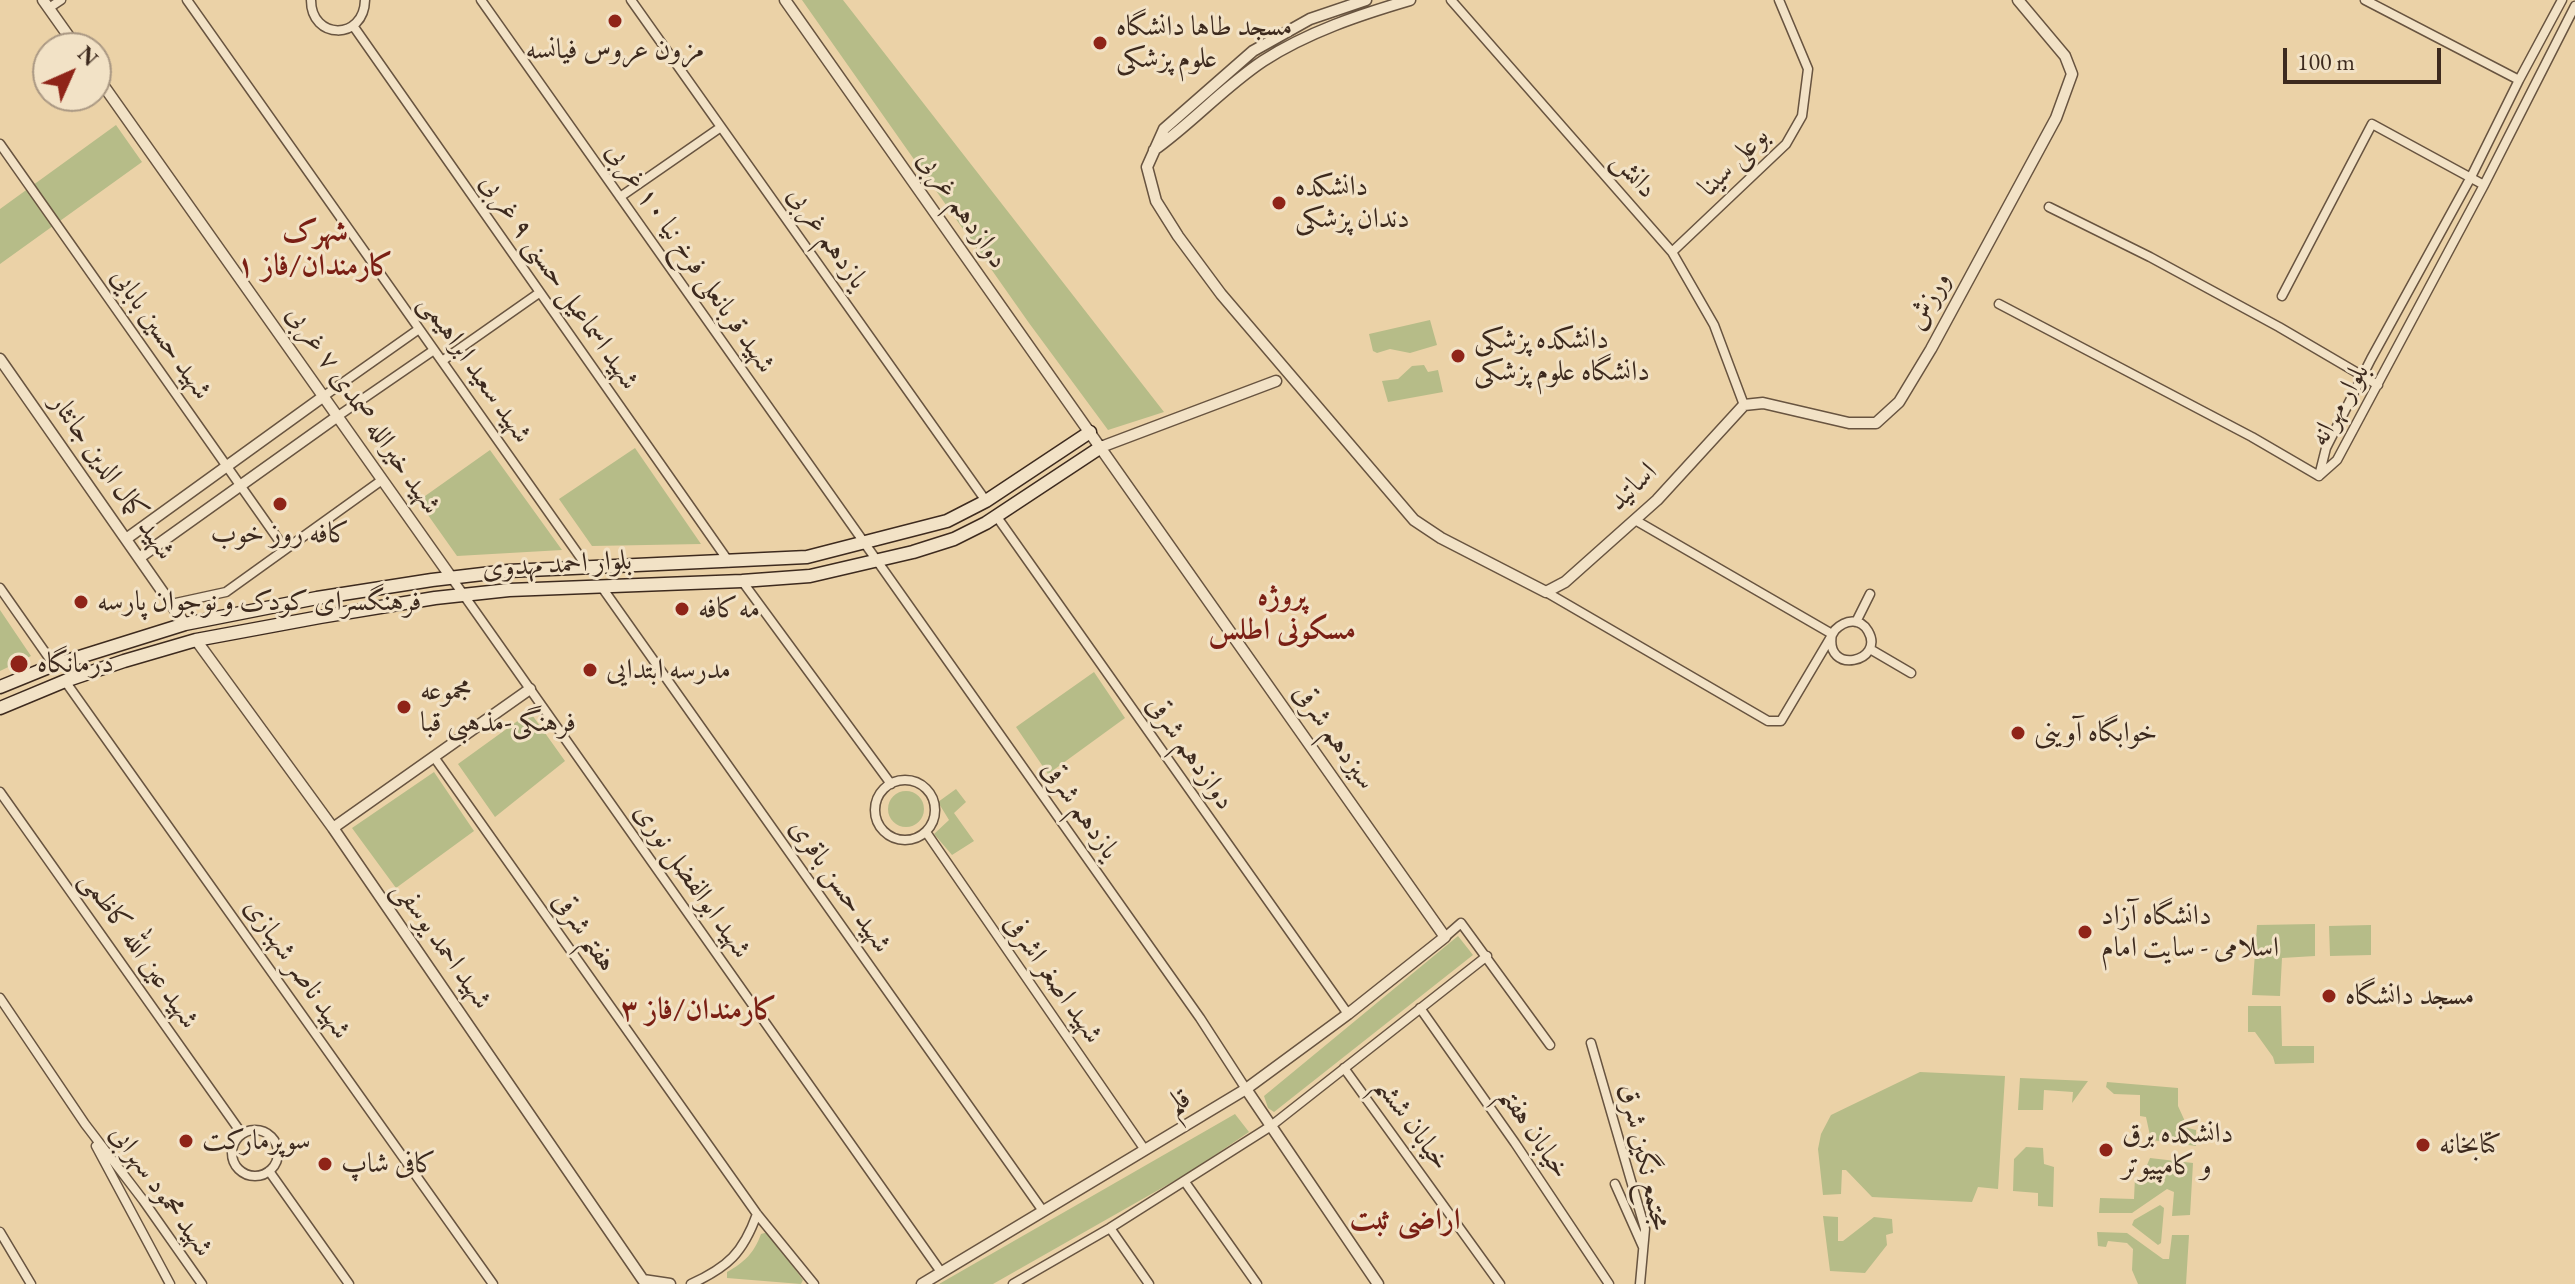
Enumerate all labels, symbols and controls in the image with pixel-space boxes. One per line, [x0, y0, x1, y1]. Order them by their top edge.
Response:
place label: مسجد طاها دانشگاه علوم پزشکی [1116, 10, 1292, 76]
marker: مزون عروس فیانسه [606, 12, 624, 30]
north arrow [32, 32, 112, 112]
scale bar [2287, 32, 2445, 82]
place label: مزون عروس فیانسه [526, 33, 704, 67]
marker: مسجد طاها دانشگاه علوم پزشکی [1091, 34, 1109, 52]
text: N [71, 40, 104, 73]
text: 100 m [2297, 46, 2355, 77]
street label: بوعلی سینا [1692, 120, 1776, 204]
street label: شهید قربانعلی فرخ نیا ۱۰ غربی [598, 136, 782, 380]
street label: دانش [1604, 144, 1664, 206]
street label: دوازدهم غربی [909, 145, 1015, 275]
street label: شهید اسماعیل حسنی ۹ غربی [472, 168, 646, 396]
place label: دانشکده دندان پزشکی [1295, 170, 1410, 236]
street label: یازدهم غربی [779, 180, 875, 296]
marker: دانشکده دندان پزشکی [1270, 194, 1288, 212]
district label: شهرک کارمندان/فاز ۱ [237, 215, 393, 286]
street label: شهید حسین بابایی [103, 262, 219, 406]
street label: ورزش [1899, 266, 1959, 336]
street label: شهید سعید ابراهیمی [411, 288, 539, 450]
street label: شهید خیرالله صمدی ۷ غربی [278, 299, 448, 521]
place label: دانشکده پزشکی دانشگاه علوم پزشکی [1474, 323, 1650, 389]
marker: دانشکده پزشکی دانشگاه علوم پزشکی [1449, 347, 1467, 365]
street label: بلوار مهرانه [2303, 357, 2377, 453]
street label: شهید کمال الدین جانثار [42, 387, 182, 567]
street label: اساتید [1601, 456, 1665, 518]
marker: کافه روز خوب [271, 495, 289, 513]
place label: کافه روز خوب [210, 517, 350, 551]
street label: بلوار احمد مهدوی [481, 544, 633, 586]
district label: پروژه مسکونی اطلس [1208, 579, 1356, 650]
place label: فرهنگسرای کودک و نوجوان پارسه [97, 585, 421, 619]
place label: مه‌کافه [698, 592, 760, 626]
marker: فرهنگسرای کودک و نوجوان پارسه [72, 593, 90, 611]
marker: مه‌کافه [673, 600, 691, 618]
place label: درمانگاه [37, 647, 114, 681]
marker: درمانگاه [8, 653, 30, 675]
place label: مدرسه ابتدایی [606, 653, 731, 687]
marker: مدرسه ابتدایی [581, 661, 599, 679]
place label: مجموعه فرهنگی-مذهبی قبا [420, 674, 576, 740]
street label: سیزدهم شرقی [1285, 677, 1383, 797]
street label: دوازدهم شرقی [1138, 689, 1242, 817]
marker: مجموعه فرهنگی-مذهبی قبا [395, 698, 413, 716]
place label: خوابگاه آوینی [2034, 716, 2157, 750]
marker: خوابگاه آوینی [2009, 724, 2027, 742]
street label: یازدهم شرقی [1034, 754, 1126, 866]
street label: شهید ابوالفضل نوری [626, 797, 758, 965]
street label: شهید حسن باقری [781, 812, 899, 960]
street label: شهید عین الله کاظمی [72, 865, 206, 1035]
street label: شهید احمد یوسفی [385, 874, 499, 1016]
street label: هفتم شرقی [545, 886, 623, 978]
street label: شهید ناصر شهبازی [236, 892, 358, 1046]
place label: دانشگاه آزاد اسلامی - سایت امام [2101, 899, 2279, 965]
street label: شهید اصغر اشرفی [996, 908, 1110, 1050]
marker: دانشگاه آزاد اسلامی - سایت امام [2076, 923, 2094, 941]
place label: مسجد دانشگاه [2345, 979, 2474, 1013]
marker: مسجد دانشگاه [2320, 987, 2338, 1005]
district label: کارمندان/فاز ۳ [621, 993, 777, 1029]
street label: خیابان ششم [1367, 1071, 1457, 1177]
street label: خیابان هفتم [1491, 1081, 1577, 1185]
street label: مجتمع نگین شرق [1611, 1081, 1677, 1233]
street label: قلم [1161, 1082, 1197, 1122]
place label: دانشکده برق و کامپیوتر [2122, 1117, 2233, 1183]
street label: شهید محمود سهرابی [102, 1118, 220, 1264]
place label: سوپرمارکت [202, 1124, 311, 1158]
place label: کتابخانه [2439, 1128, 2502, 1162]
marker: سوپرمارکت [177, 1132, 195, 1150]
marker: کتابخانه [2414, 1136, 2432, 1154]
marker: دانشکده برق و کامپیوتر [2097, 1141, 2115, 1159]
place label: کافی شاپ [341, 1147, 436, 1181]
marker: کافی شاپ [316, 1155, 334, 1173]
district label: اراضی ثبت [1349, 1203, 1461, 1239]

